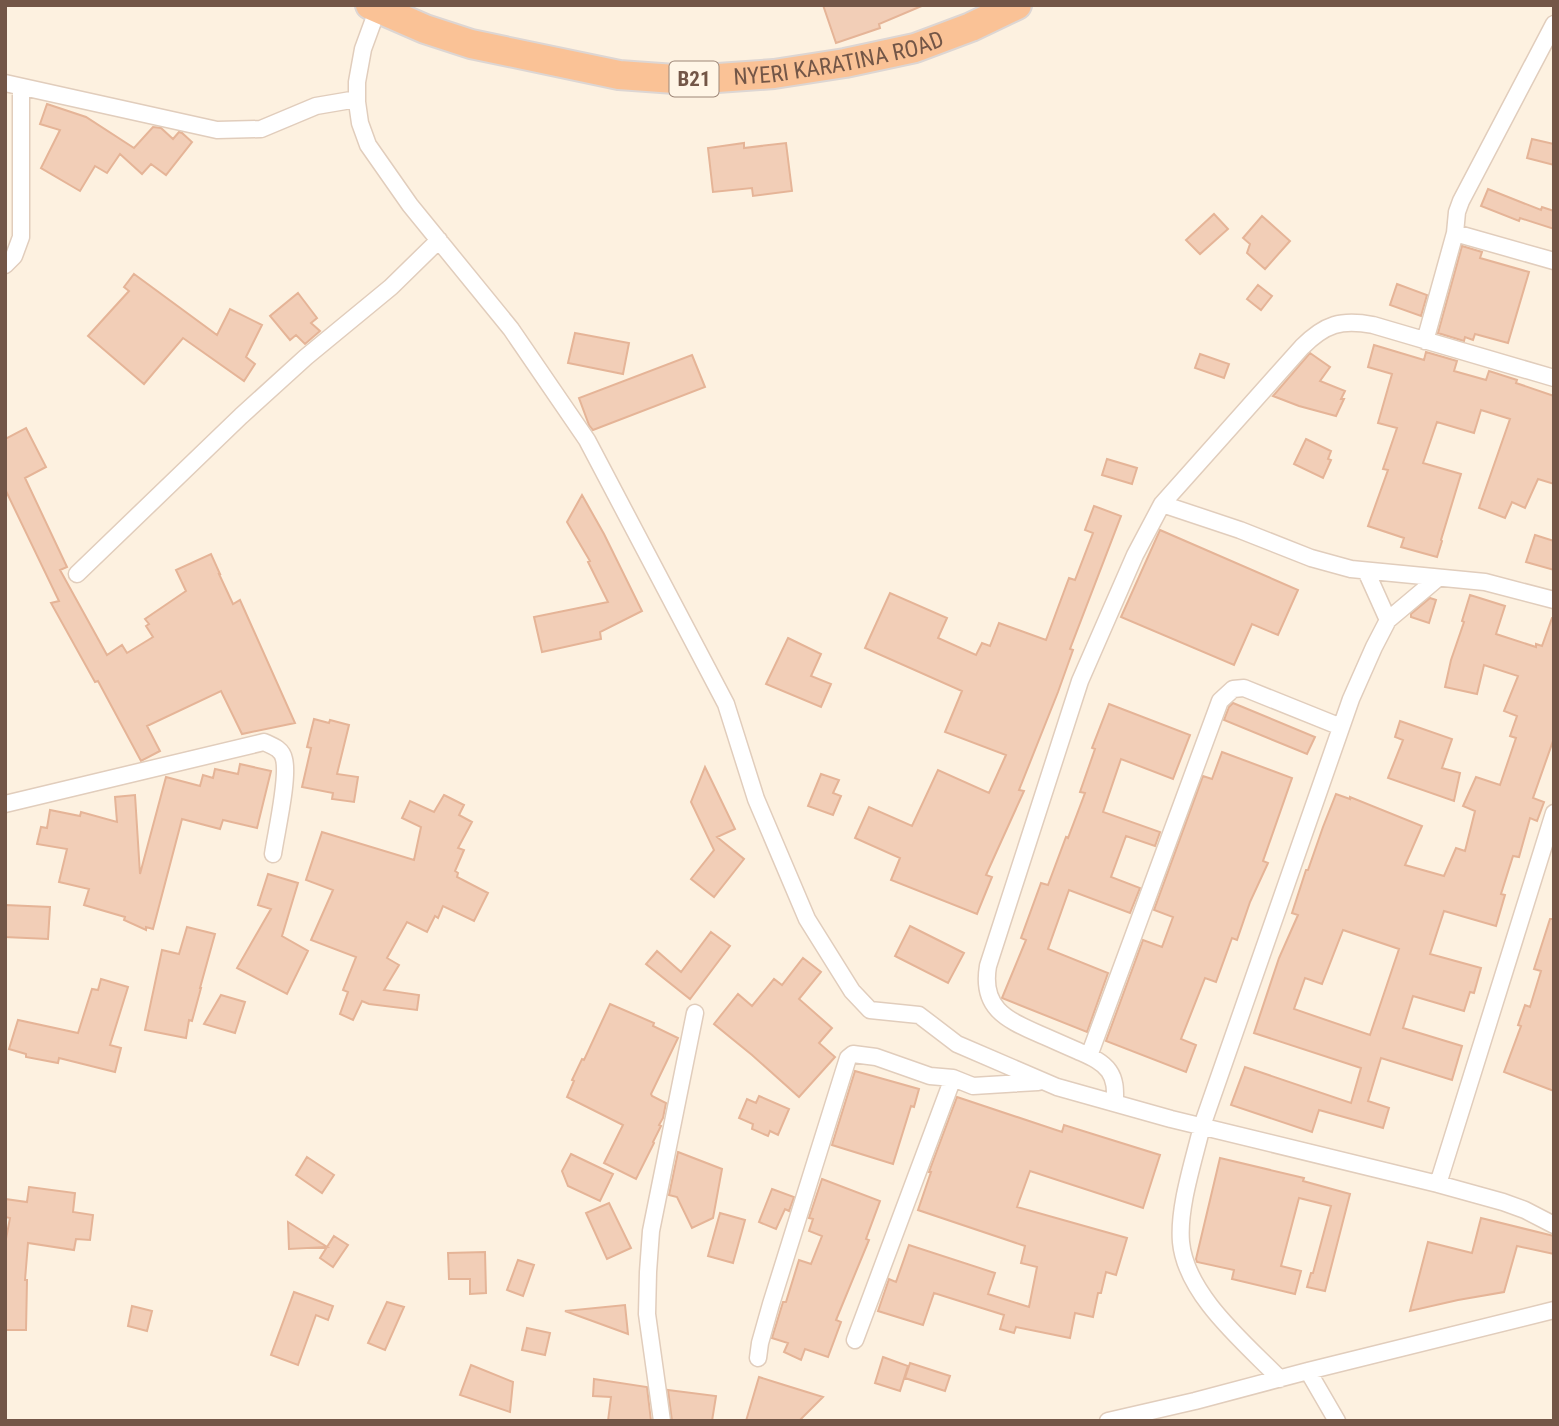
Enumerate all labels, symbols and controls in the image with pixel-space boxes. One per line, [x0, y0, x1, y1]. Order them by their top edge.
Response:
street label: NYERI KARATINA ROAD [732, 26, 947, 91]
road number: B21 [670, 62, 718, 96]

